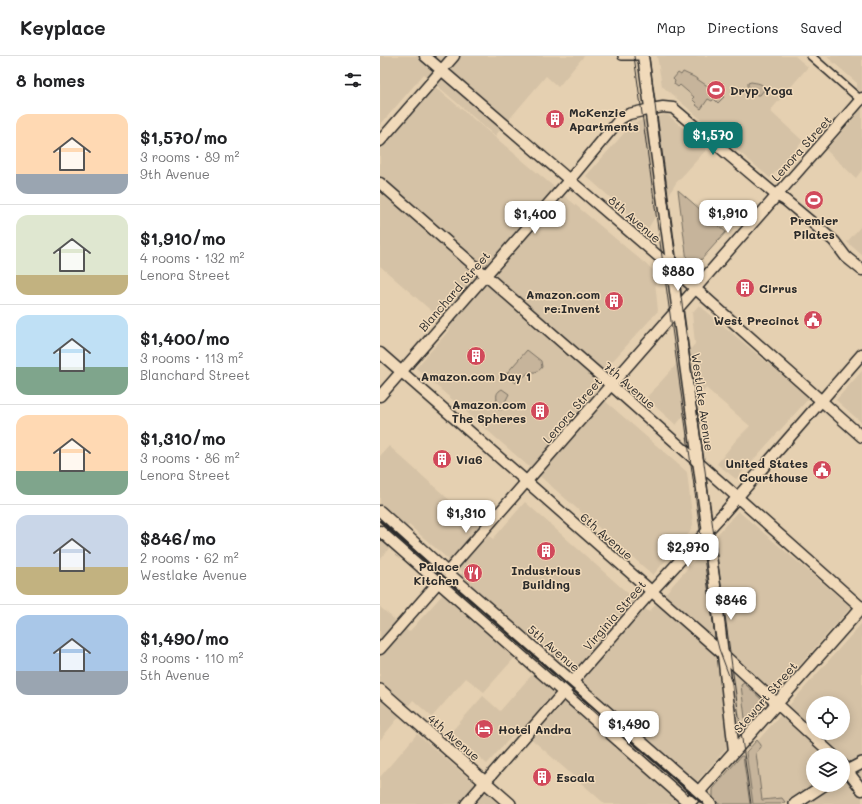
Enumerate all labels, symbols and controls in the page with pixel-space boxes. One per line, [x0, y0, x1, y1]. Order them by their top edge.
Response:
text: Keyplace [20, 15, 106, 40]
text: Map [657, 18, 685, 37]
text: Directions [707, 18, 778, 37]
text: Saved [800, 18, 842, 37]
text: 8 homes [16, 69, 85, 91]
icon: filters [342, 69, 364, 91]
sports icon: Dryp Yoga [705, 79, 727, 101]
place label: Dryp Yoga [730, 82, 793, 98]
place label: McKenzie Apartments [569, 104, 639, 134]
building icon: McKenzie Apartments [544, 108, 566, 130]
street label: Lenora Street [767, 112, 835, 184]
pin: $1,570 [680, 122, 746, 156]
text: $1,570/mo [140, 126, 227, 148]
text: $1,570 [693, 126, 733, 143]
icon: home [48, 130, 96, 178]
text: 3 rooms · 89 m² [140, 148, 239, 165]
text: 9th Avenue [140, 165, 210, 182]
sports icon: Premier Pilates [803, 189, 825, 211]
street label: 8th Avenue [605, 192, 665, 246]
pin: $1,910 [695, 200, 761, 234]
pin: $1,400 [502, 201, 568, 235]
text: $1,910 [708, 204, 748, 221]
text: $1,400 [514, 205, 556, 222]
place label: Premier Pilates [790, 212, 838, 242]
text: $1,910/mo [140, 227, 226, 249]
icon: home [48, 231, 96, 279]
street label: Blanchard Street [415, 247, 493, 335]
text: 4 rooms · 132 m² [140, 249, 245, 266]
pin: $880 [654, 258, 702, 292]
text: $880 [662, 262, 694, 279]
text: Lenora Street [140, 266, 230, 283]
building icon: Cirrus [734, 277, 756, 299]
place label: Cirrus [759, 280, 797, 296]
place label: Amazon.com re:Invent [526, 286, 600, 316]
building icon: Amazon.com re:Invent [603, 290, 625, 312]
public building icon: West Precinct [802, 309, 824, 331]
place label: West Precinct [714, 312, 799, 328]
text: $1,400/mo [140, 327, 230, 349]
icon: home [48, 331, 96, 379]
building icon: Amazon.com Day 1 [465, 345, 487, 367]
text: 3 rooms · 113 m² [140, 349, 243, 366]
street label: Westlake Avenue [688, 352, 718, 452]
street label: 7th Avenue [601, 358, 659, 412]
text: Blanchard Street [140, 366, 250, 383]
place label: Amazon.com Day 1 [421, 368, 531, 384]
street label: Lenora Street [539, 373, 605, 447]
place label: Amazon.com The Spheres [452, 396, 526, 426]
building icon: Amazon.com The Spheres [529, 400, 551, 422]
text: $1,310/mo [140, 427, 226, 449]
icon: home [48, 431, 96, 479]
building icon: Via6 [431, 448, 453, 470]
text: 3 rooms · 86 m² [140, 449, 240, 466]
place label: Via6 [456, 451, 483, 467]
place label: United States Courthouse [725, 455, 808, 485]
public building icon: United States Courthouse [811, 459, 833, 481]
text: Lenora Street [140, 466, 230, 483]
pin: $1,310 [433, 500, 499, 534]
text: $1,310 [446, 504, 486, 521]
street label: 6th Avenue [577, 509, 637, 563]
text: $846/mo [140, 527, 216, 549]
icon: home [48, 531, 96, 579]
pin: $2,970 [655, 534, 721, 568]
text: $2,970 [667, 538, 709, 555]
building icon: Industrious Building [535, 540, 557, 562]
text: 2 rooms · 62 m² [140, 549, 239, 566]
place label: Palace Kitchen [414, 558, 459, 588]
restaurant icon: Palace Kitchen [462, 562, 484, 584]
place label: Industrious Building [511, 562, 581, 592]
text: Westlake Avenue [140, 566, 247, 583]
street label: Virginia Street [579, 577, 649, 653]
pin: $846 [707, 587, 755, 621]
text: $846 [715, 591, 747, 608]
street label: 5th Avenue [524, 621, 584, 675]
text: $1,490/mo [140, 627, 229, 649]
icon: home [48, 631, 96, 679]
text: 3 rooms · 110 m² [140, 649, 243, 666]
street label: Stewart Street [730, 658, 800, 736]
text: 5th Avenue [140, 666, 210, 683]
map controls [806, 696, 850, 792]
button: locate [806, 696, 850, 740]
street label: 4th Avenue [424, 710, 484, 764]
pin: $1,490 [596, 711, 662, 745]
text: $1,490 [608, 715, 650, 732]
hotel icon: Hotel Andra [473, 718, 495, 740]
place label: Hotel Andra [498, 721, 571, 737]
button: layers [806, 748, 850, 792]
building icon: Escala [531, 766, 553, 788]
place label: Escala [556, 769, 595, 785]

